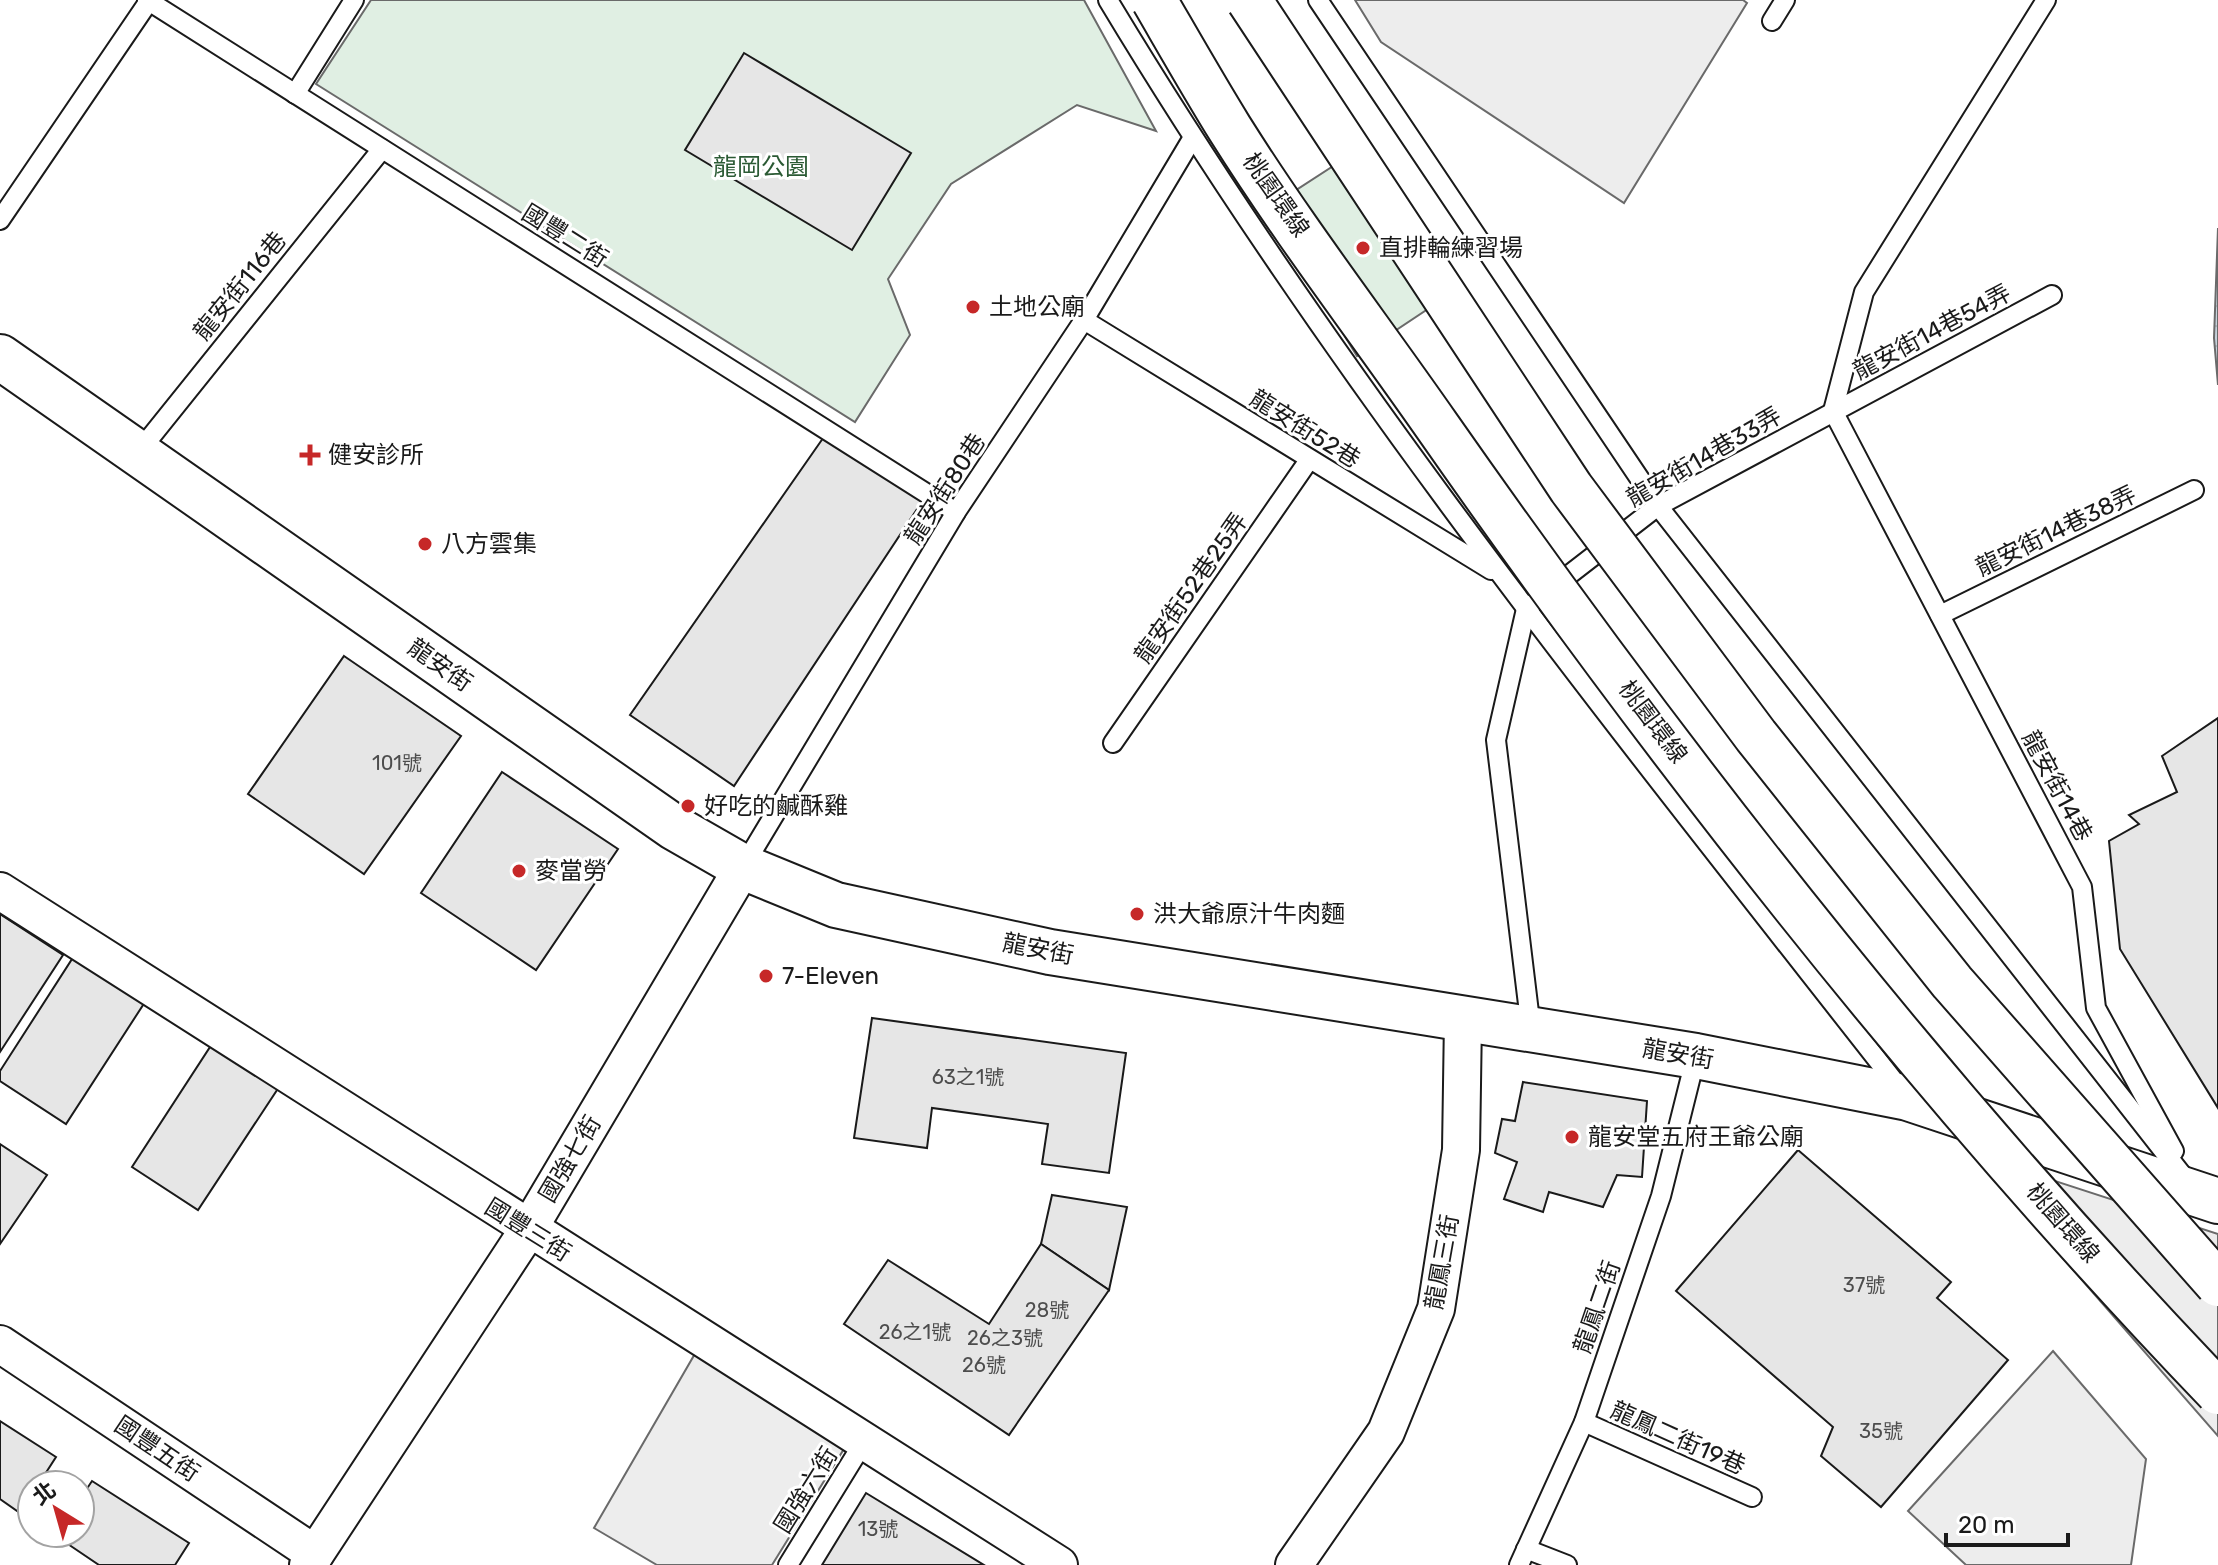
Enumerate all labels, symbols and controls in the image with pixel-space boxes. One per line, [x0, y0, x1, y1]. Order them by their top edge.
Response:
street label: 桃園環線 [1237, 148, 1315, 242]
park label: 龍岡公園 [713, 153, 809, 181]
street label: 國豐二街 [517, 199, 613, 273]
street label: 龍安街116巷 [188, 226, 292, 346]
place label: 直排輪練習場 [1379, 234, 1523, 262]
marker: 直排輪練習場 [1354, 239, 1372, 257]
street label: 龍安街14巷54弄 [1848, 279, 2016, 385]
place label: 土地公廟 [989, 293, 1085, 321]
marker: 土地公廟 [964, 298, 982, 316]
street label: 龍安街52巷 [1245, 384, 1365, 474]
street label: 龍安街14巷33弄 [1622, 401, 1786, 513]
street label: 龍安街80巷 [899, 428, 991, 550]
place label: 健安診所 [328, 441, 424, 469]
marker: 健安診所 [299, 444, 321, 466]
street label: 龍安街14巷38弄 [1971, 480, 2141, 582]
street label: 龍安街52巷25弄 [1129, 508, 1253, 668]
place label: 八方雲集 [441, 530, 537, 558]
marker: 八方雲集 [416, 535, 434, 553]
street label: 龍安街 [402, 633, 478, 697]
street label: 桃園環線 [1613, 675, 1693, 769]
street label: 龍安街14巷 [2016, 726, 2098, 846]
house number: 101號 [372, 751, 422, 775]
place label: 好吃的鹹酥雞 [704, 792, 848, 820]
marker: 好吃的鹹酥雞 [679, 797, 697, 815]
place label: 麥當勞 [535, 857, 607, 885]
marker: 麥當勞 [510, 862, 528, 880]
place label: 洪大爺原汁牛肉麵 [1153, 900, 1345, 928]
marker: 洪大爺原汁牛肉麵 [1128, 905, 1146, 923]
street label: 龍安街 [1000, 928, 1076, 970]
place label: 7-Eleven [782, 962, 879, 990]
marker: 7-Eleven [757, 967, 775, 985]
street label: 龍安街 [1640, 1034, 1716, 1074]
house number: 63之1號 [932, 1065, 1004, 1089]
street label: 國強七街 [533, 1111, 607, 1207]
place label: 龍安堂五府王爺公廟 [1588, 1123, 1804, 1151]
marker: 龍安堂五府王爺公廟 [1563, 1128, 1581, 1146]
street label: 桃園環線 [2021, 1178, 2105, 1268]
street label: 國豐三街 [480, 1193, 576, 1267]
street label: 龍鳳三街 [1420, 1212, 1464, 1312]
street label: 龍鳳二街 [1568, 1257, 1626, 1357]
house number: 37號 [1843, 1273, 1885, 1297]
house number: 28號 [1025, 1298, 1069, 1322]
house number: 26之1號 [879, 1320, 951, 1344]
house number: 26之3號 [967, 1326, 1043, 1350]
house number: 26號 [962, 1353, 1006, 1377]
street label: 龍鳳二街19巷 [1606, 1396, 1750, 1480]
street label: 國豐五街 [109, 1411, 205, 1487]
house number: 35號 [1859, 1419, 1903, 1443]
street label: 國強六街 [769, 1442, 843, 1538]
north arrow [16, 1469, 96, 1549]
text: 北 [27, 1476, 61, 1511]
scale bar [1946, 1497, 2068, 1547]
text: 20 m [1958, 1511, 2015, 1539]
house number: 13號 [858, 1517, 898, 1541]

